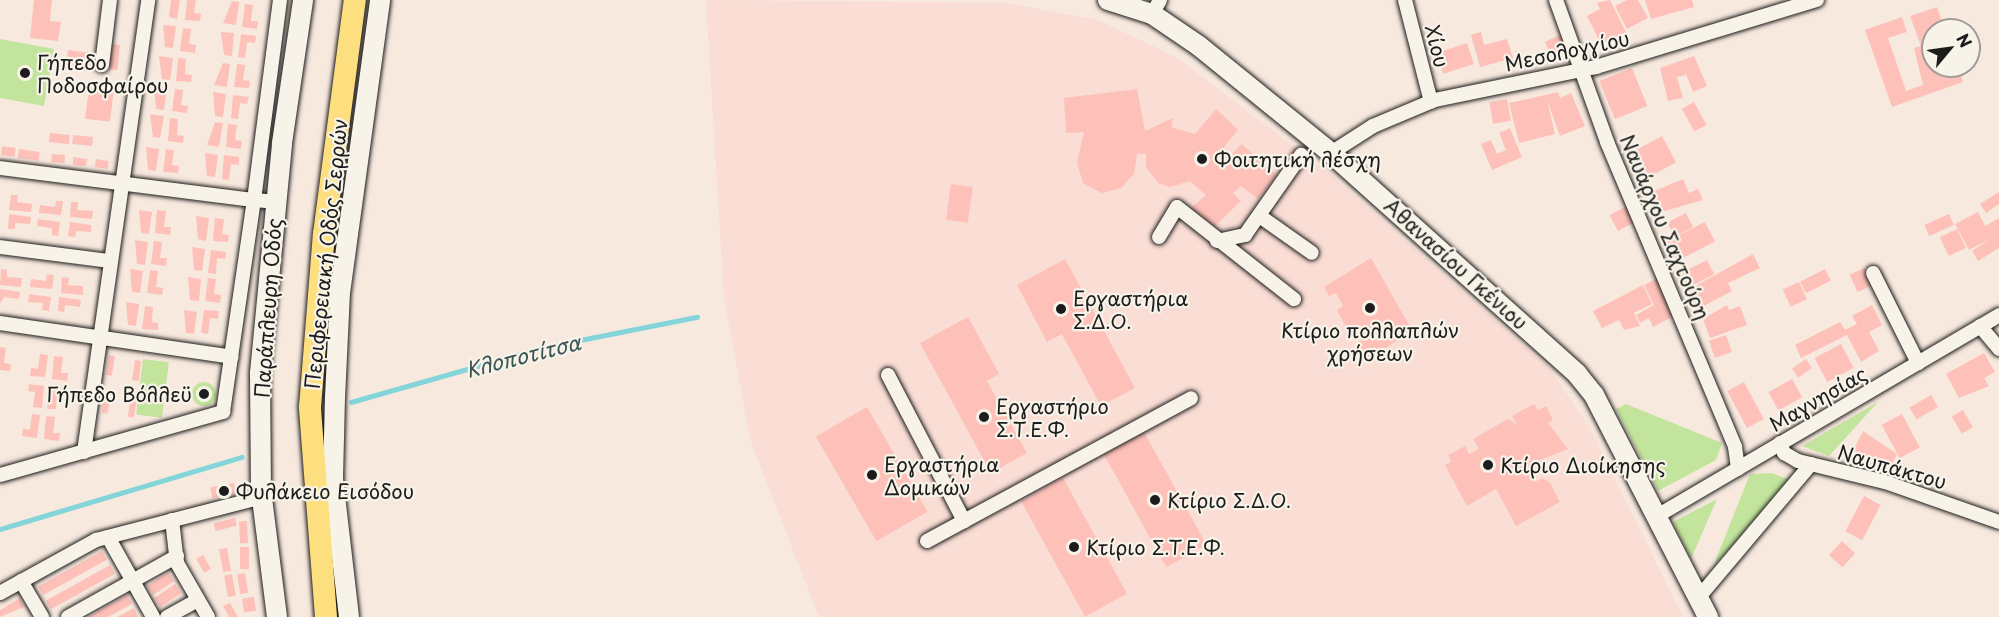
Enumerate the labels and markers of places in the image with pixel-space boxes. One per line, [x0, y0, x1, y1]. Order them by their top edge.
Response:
place label: Γήπεδο Ποδοσφαίρου [37, 50, 168, 97]
marker: Γήπεδο Ποδοσφαίρου [18, 66, 32, 80]
place label: Φοιτητική λέσχη [1214, 147, 1382, 171]
marker: Φοιτητική λέσχη [1195, 152, 1209, 166]
place label: Εργαστήρια Σ.Δ.Ο. [1073, 286, 1188, 333]
marker: Κτίριο πολλαπλών χρήσεων [1363, 301, 1377, 315]
marker: Εργαστήρια Σ.Δ.Ο. [1054, 302, 1068, 316]
place label: Κτίριο πολλαπλών χρήσεων [1280, 318, 1460, 365]
place label: Γήπεδο Βόλλεϋ [46, 382, 192, 406]
marker: Γήπεδο Βόλλεϋ [197, 387, 211, 401]
place label: Εργαστήριο Σ.Τ.Ε.Φ. [996, 394, 1109, 441]
marker: Εργαστήριο Σ.Τ.Ε.Φ. [977, 410, 991, 424]
place label: Εργαστήρια Δομικών [884, 452, 999, 499]
place label: Κτίριο Διοίκησης [1500, 453, 1667, 477]
marker: Κτίριο Διοίκησης [1481, 458, 1495, 472]
marker: Εργαστήρια Δομικών [865, 468, 879, 482]
place label: Φυλάκειο Εισόδου [236, 479, 415, 503]
marker: Φυλάκειο Εισόδου [217, 484, 231, 498]
place label: Κτίριο Σ.Δ.Ο. [1167, 488, 1292, 512]
marker: Κτίριο Σ.Δ.Ο. [1148, 493, 1162, 507]
place label: Κτίριο Σ.Τ.Ε.Φ. [1086, 535, 1226, 559]
marker: Κτίριο Σ.Τ.Ε.Φ. [1067, 540, 1081, 554]

